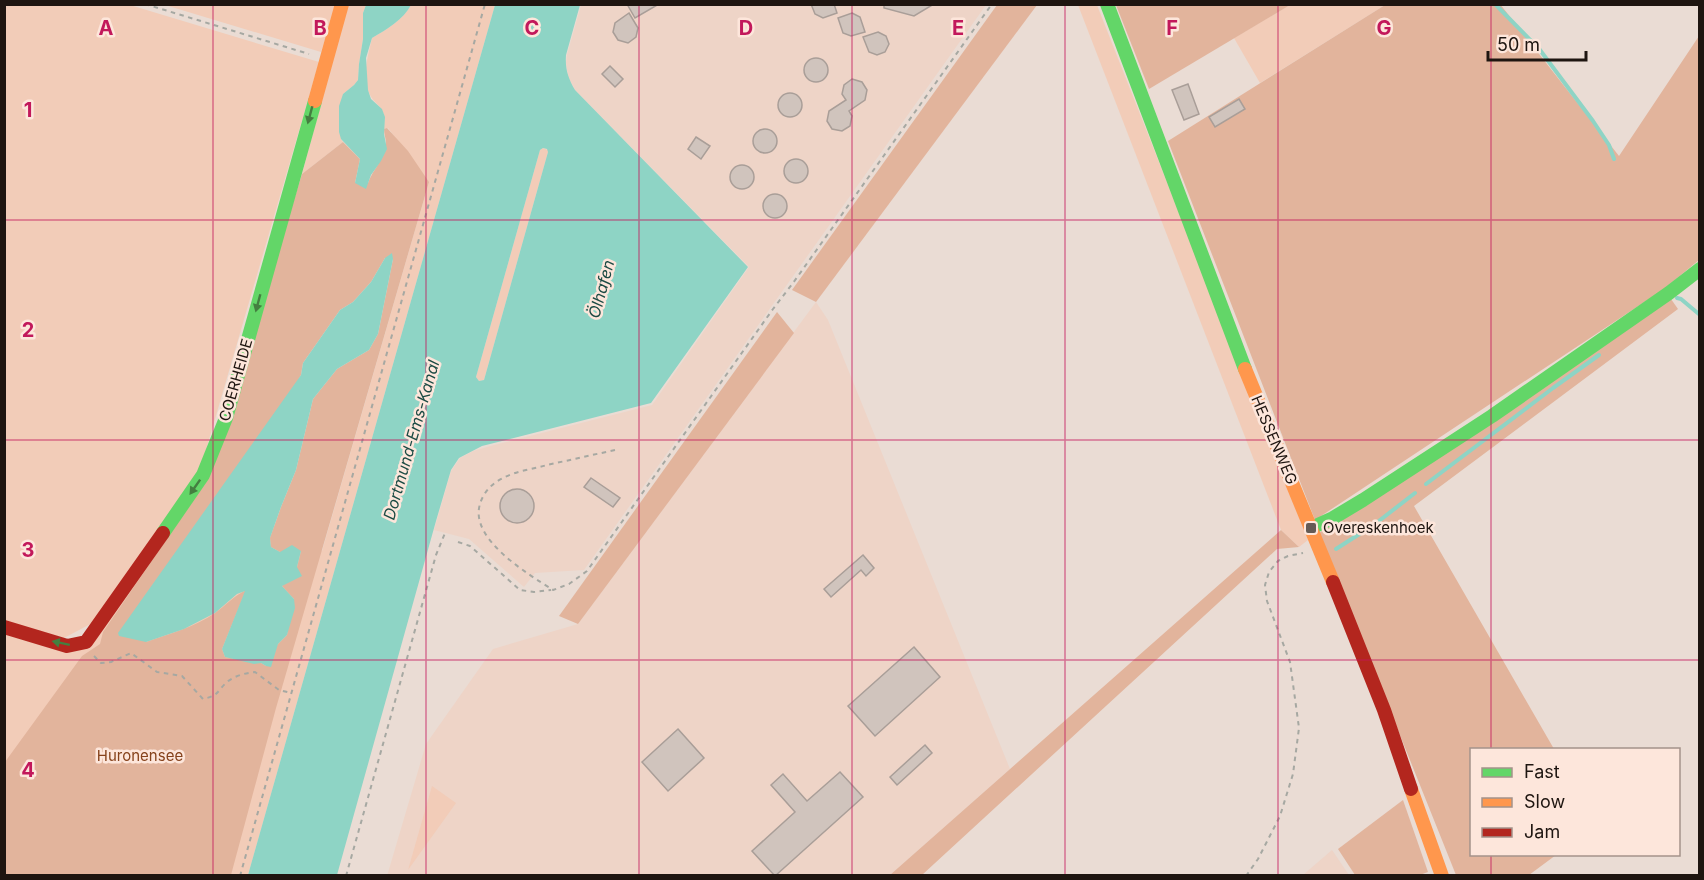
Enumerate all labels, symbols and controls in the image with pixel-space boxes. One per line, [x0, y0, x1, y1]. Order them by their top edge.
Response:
text: A [99, 16, 114, 40]
text: B [313, 16, 327, 40]
text: C [525, 16, 539, 40]
text: D [739, 16, 753, 40]
text: E [952, 16, 964, 40]
text: F [1166, 16, 1178, 40]
text: G [1376, 16, 1392, 40]
scale bar [1488, 24, 1586, 62]
text: 50 m [1497, 34, 1540, 55]
text: 1 [24, 98, 32, 122]
one-way arrow [305, 106, 314, 124]
water label: Ölhafen [584, 258, 618, 320]
one-way arrow [253, 294, 262, 312]
text: 2 [22, 318, 34, 342]
street label: COERHEIDE [215, 336, 256, 423]
water label: Dortmund-Ems-Kanal [379, 358, 443, 522]
street label: HESSENWEG [1247, 392, 1302, 487]
one-way arrow [189, 478, 201, 494]
place label: Overeskenhoek [1323, 518, 1435, 537]
marker: Overeskenhoek [1304, 521, 1318, 535]
text: 3 [22, 538, 34, 562]
one-way arrow [51, 638, 70, 647]
park label: Huronensee [97, 746, 183, 765]
legend [1470, 748, 1680, 856]
text: 4 [21, 758, 35, 782]
text: Fast [1524, 761, 1560, 782]
text: Slow [1524, 791, 1565, 812]
text: Jam [1524, 821, 1560, 842]

